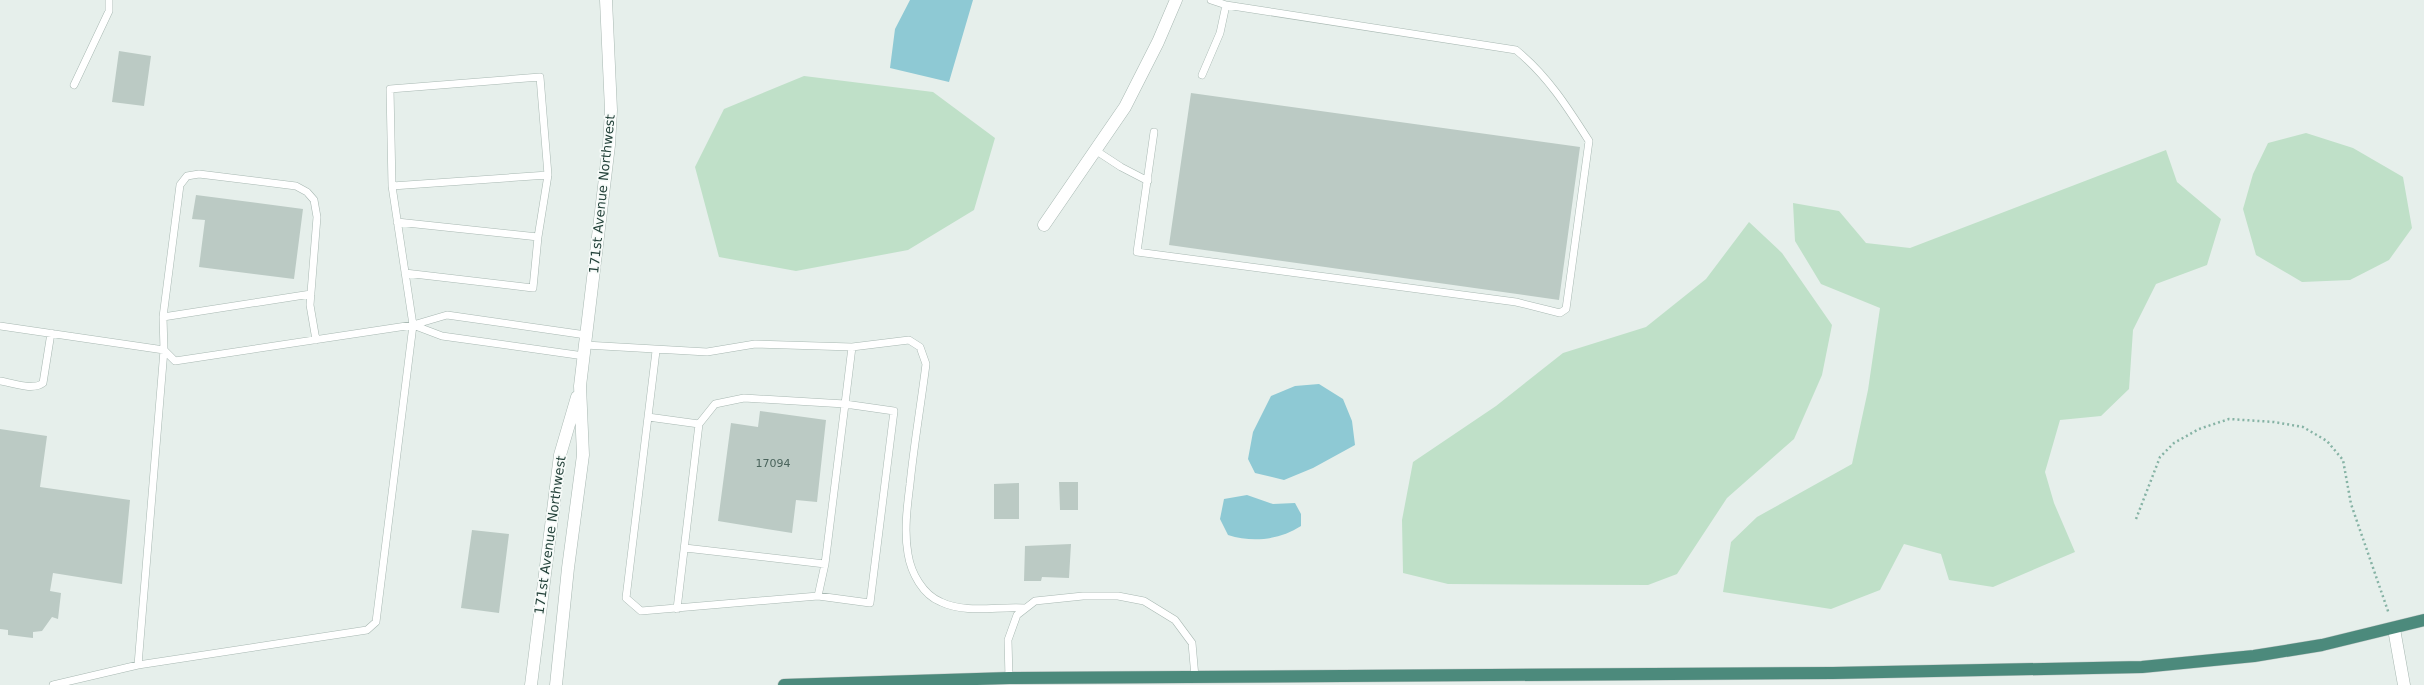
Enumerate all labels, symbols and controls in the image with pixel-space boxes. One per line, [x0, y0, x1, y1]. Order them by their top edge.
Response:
street label: 171st Avenue Northwest [586, 114, 618, 274]
street label: 171st Avenue Northwest [531, 455, 569, 615]
house number: 17094 [756, 457, 791, 470]

